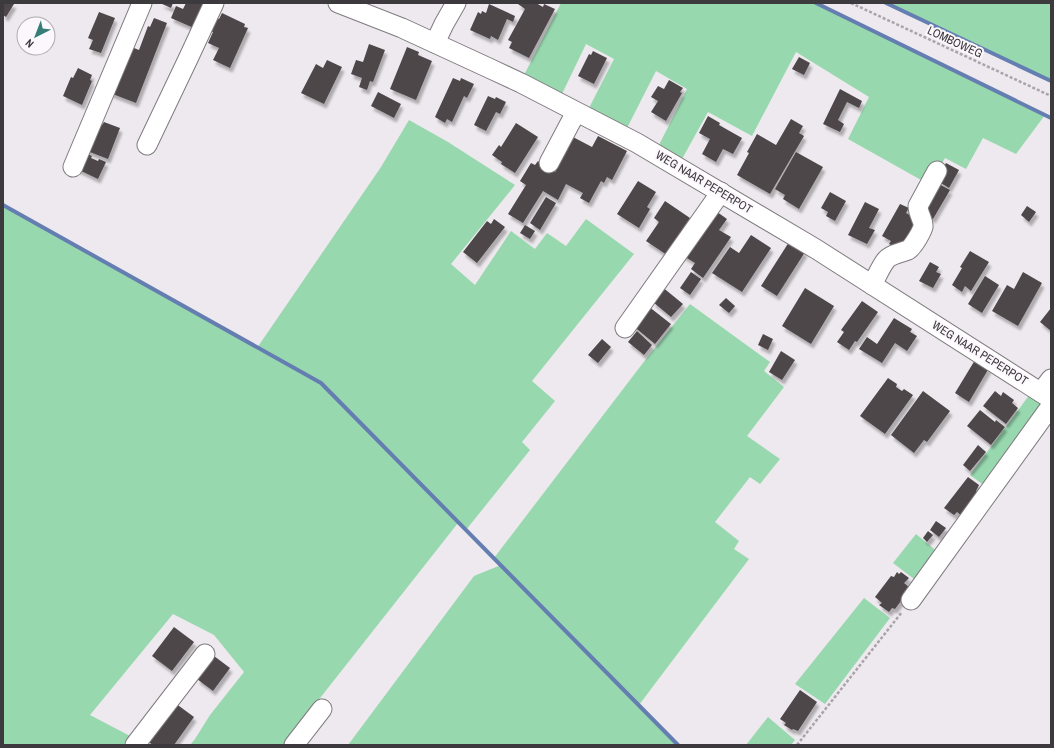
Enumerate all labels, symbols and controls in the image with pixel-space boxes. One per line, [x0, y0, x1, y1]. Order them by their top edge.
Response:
north arrow [16, 16, 56, 56]
street label: LOMBOWEG [925, 22, 985, 62]
text: N [22, 36, 36, 51]
street label: WEG NAAR PEPERPOT [653, 147, 755, 217]
street label: WEG NAAR PEPERPOT [929, 317, 1031, 389]

